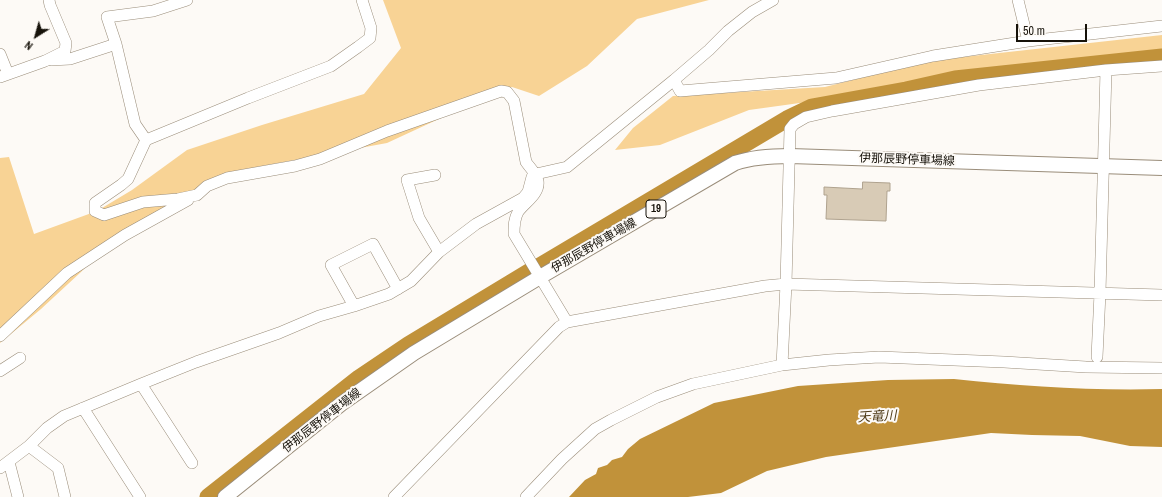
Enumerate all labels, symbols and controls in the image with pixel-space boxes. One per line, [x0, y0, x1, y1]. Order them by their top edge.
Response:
north arrow [16, 16, 56, 56]
scale bar [1018, 16, 1089, 42]
text: 50 m [1023, 23, 1045, 39]
text: N [22, 38, 36, 53]
street label: 伊那辰野停車場線 [859, 151, 955, 169]
road number: 19 [646, 200, 666, 218]
street label: 伊那辰野停車場線 [549, 216, 639, 276]
street label: 伊那辰野停車場線 [280, 386, 364, 456]
water label: 天竜川 [857, 408, 897, 426]

